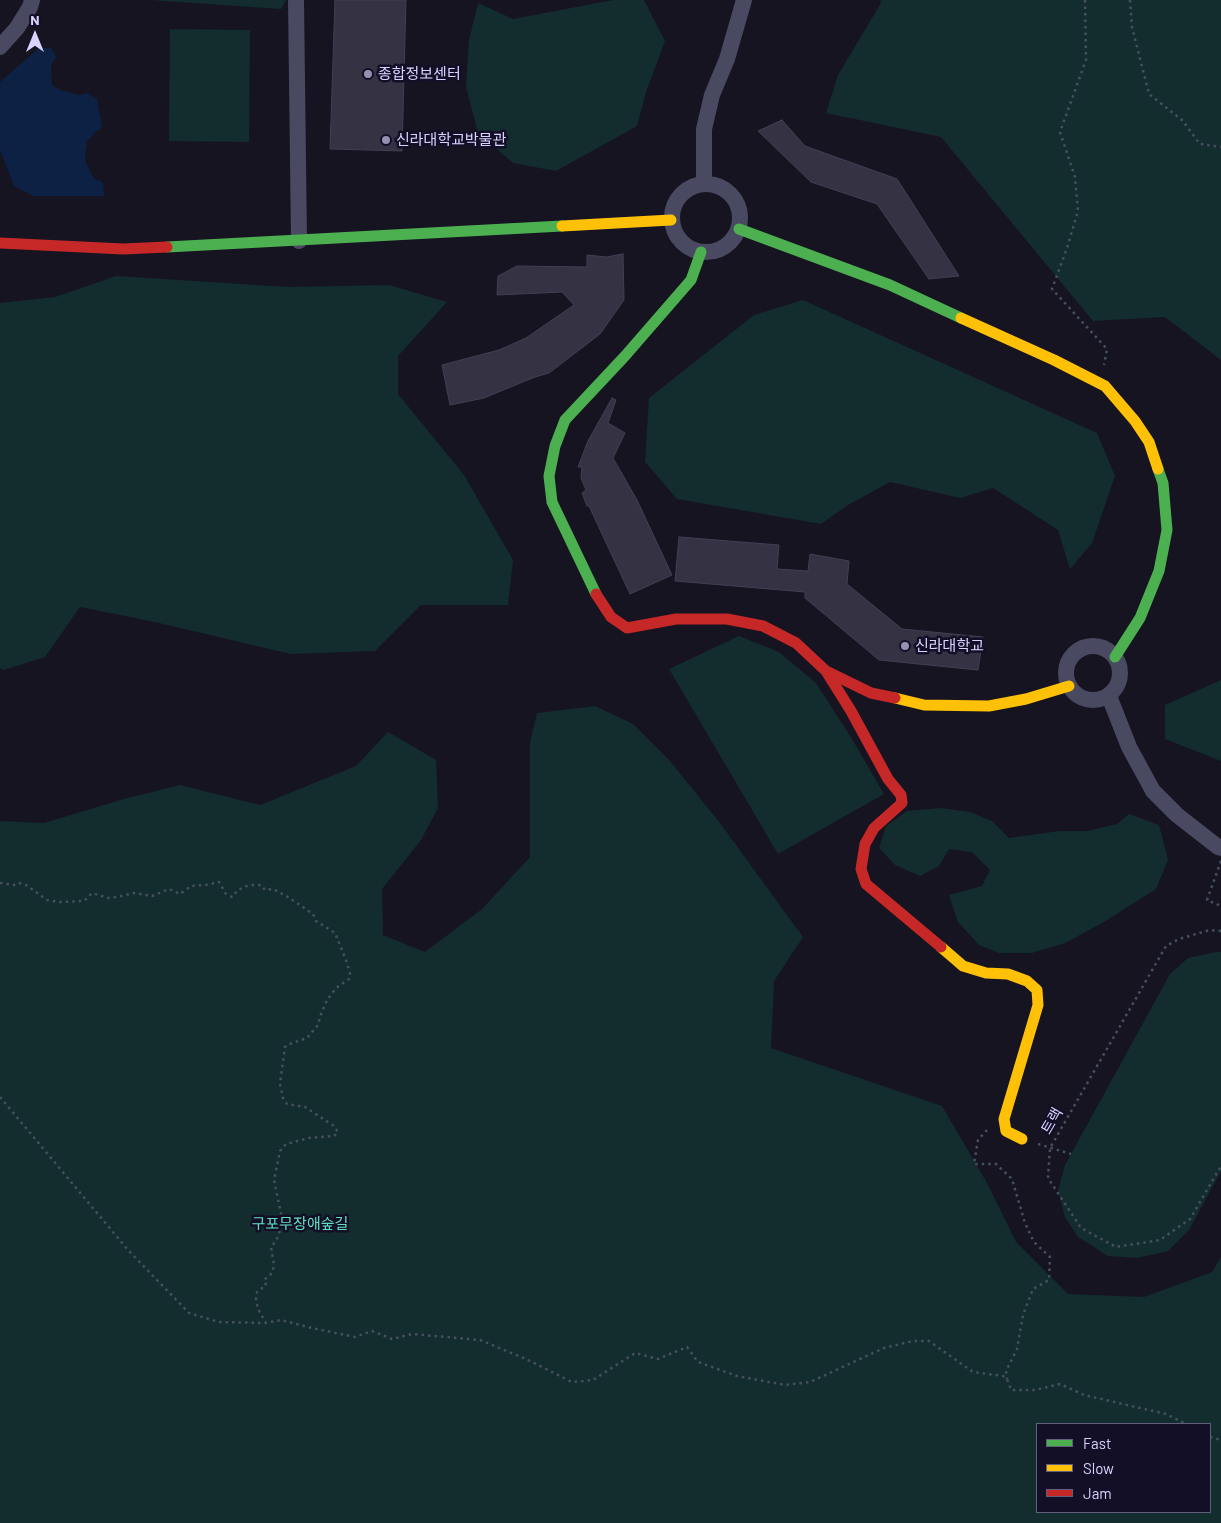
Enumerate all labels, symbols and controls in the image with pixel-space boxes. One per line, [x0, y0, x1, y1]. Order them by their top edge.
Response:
north arrow [10, 10, 60, 60]
text: N [30, 11, 40, 28]
place label: 종합정보센터 [378, 65, 461, 83]
marker: 종합정보센터 [362, 68, 374, 80]
place label: 신라대학교박물관 [396, 131, 506, 149]
marker: 신라대학교박물관 [380, 134, 392, 146]
place label: 신라대학교 [915, 637, 984, 655]
marker: 신라대학교 [899, 640, 911, 652]
street label: 트랙 [1037, 1105, 1067, 1137]
park label: 구포무장애숲길 [252, 1215, 348, 1233]
legend [1036, 1423, 1211, 1513]
text: Fast [1083, 1434, 1111, 1452]
text: Slow [1083, 1459, 1114, 1477]
text: Jam [1083, 1484, 1112, 1502]

